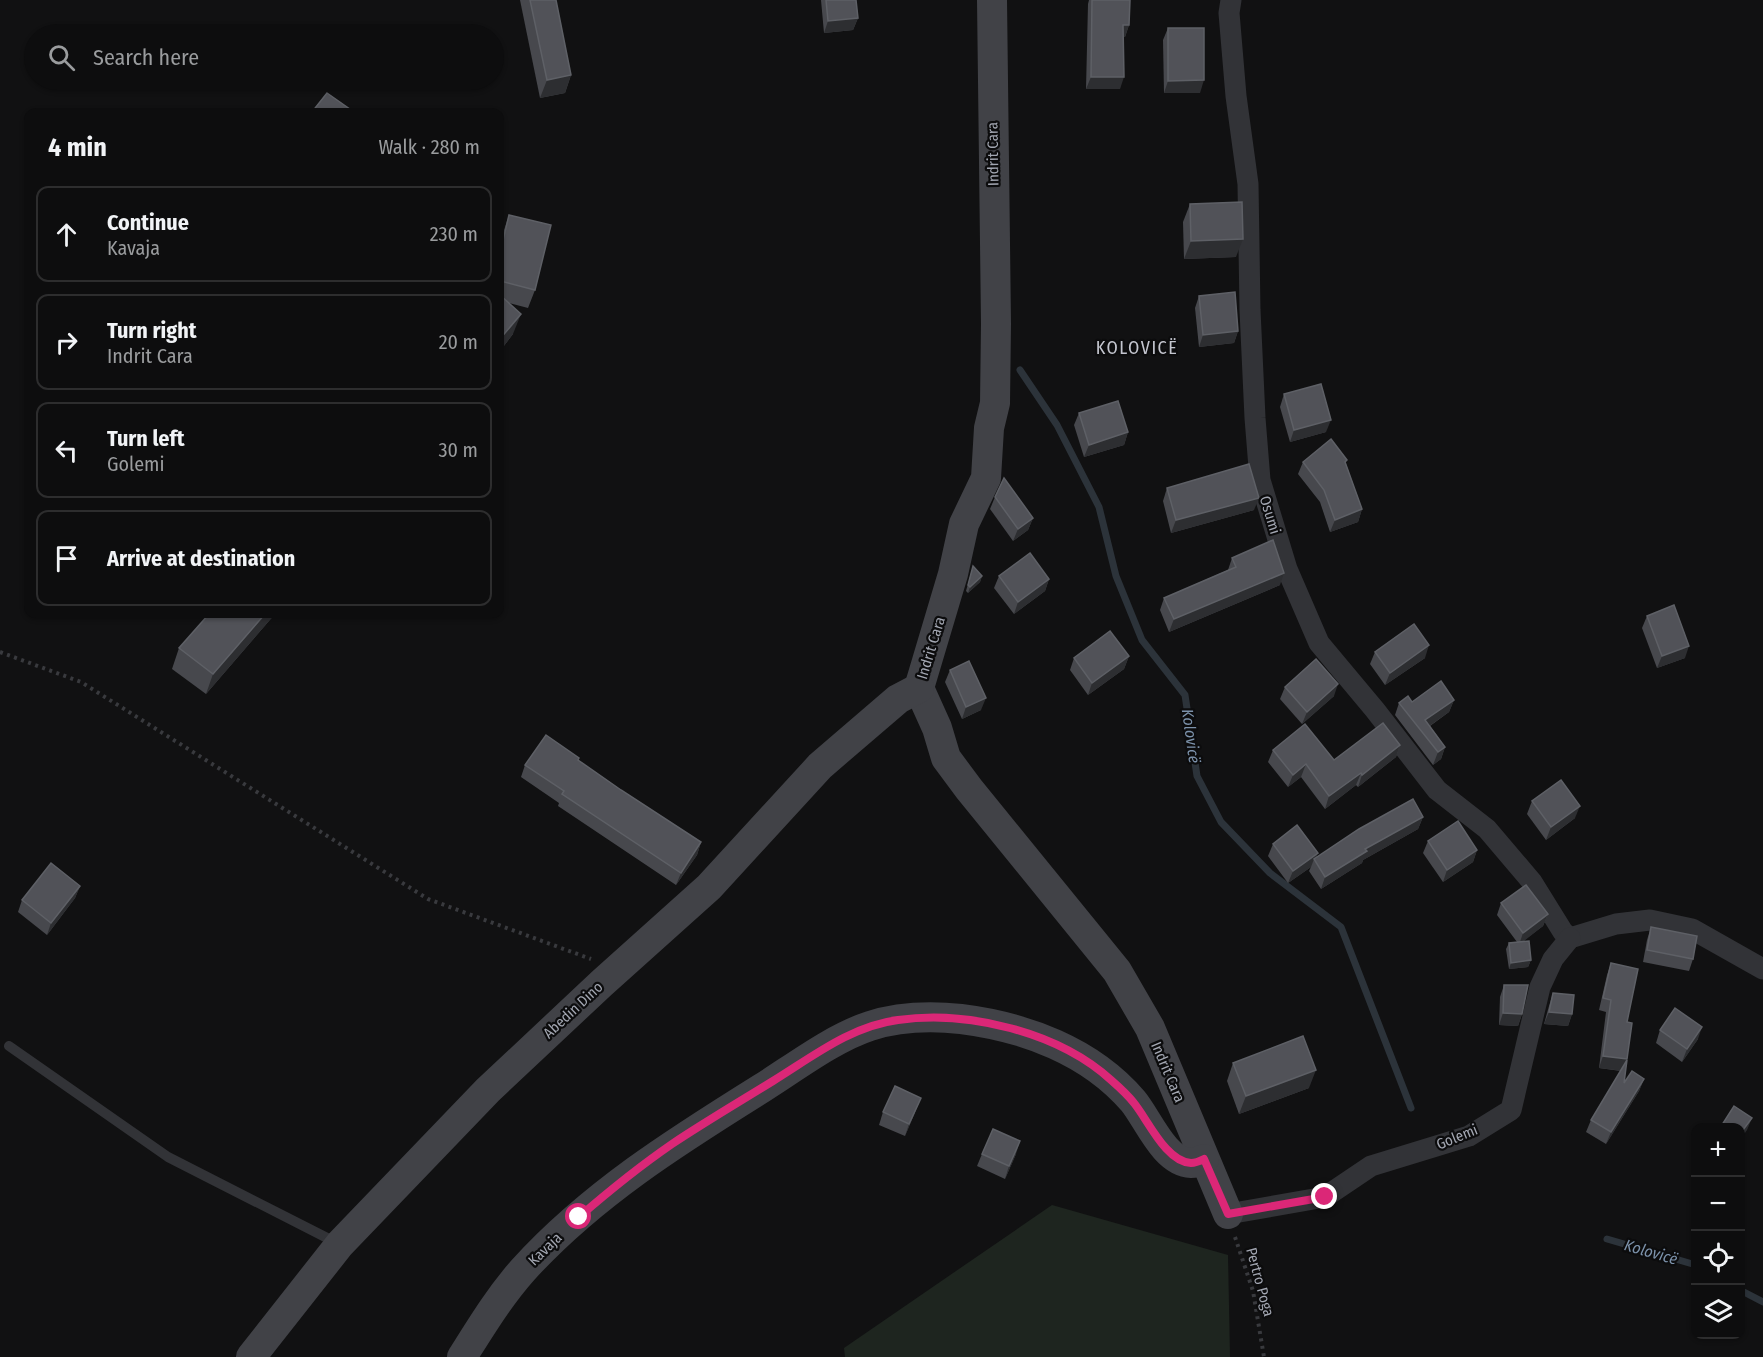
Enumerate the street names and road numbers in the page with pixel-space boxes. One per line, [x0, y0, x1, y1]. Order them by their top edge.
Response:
street label: Indrit Cara [983, 122, 1003, 186]
street label: Osumi [1256, 494, 1284, 536]
street label: Indrit Cara [913, 615, 949, 681]
street label: Abedin Dino [539, 978, 607, 1042]
street label: Indrit Cara [1147, 1039, 1189, 1105]
street label: Golemi [1434, 1121, 1480, 1153]
street label: Kavaja [524, 1229, 566, 1269]
street label: Pertro Poga [1242, 1246, 1278, 1318]

